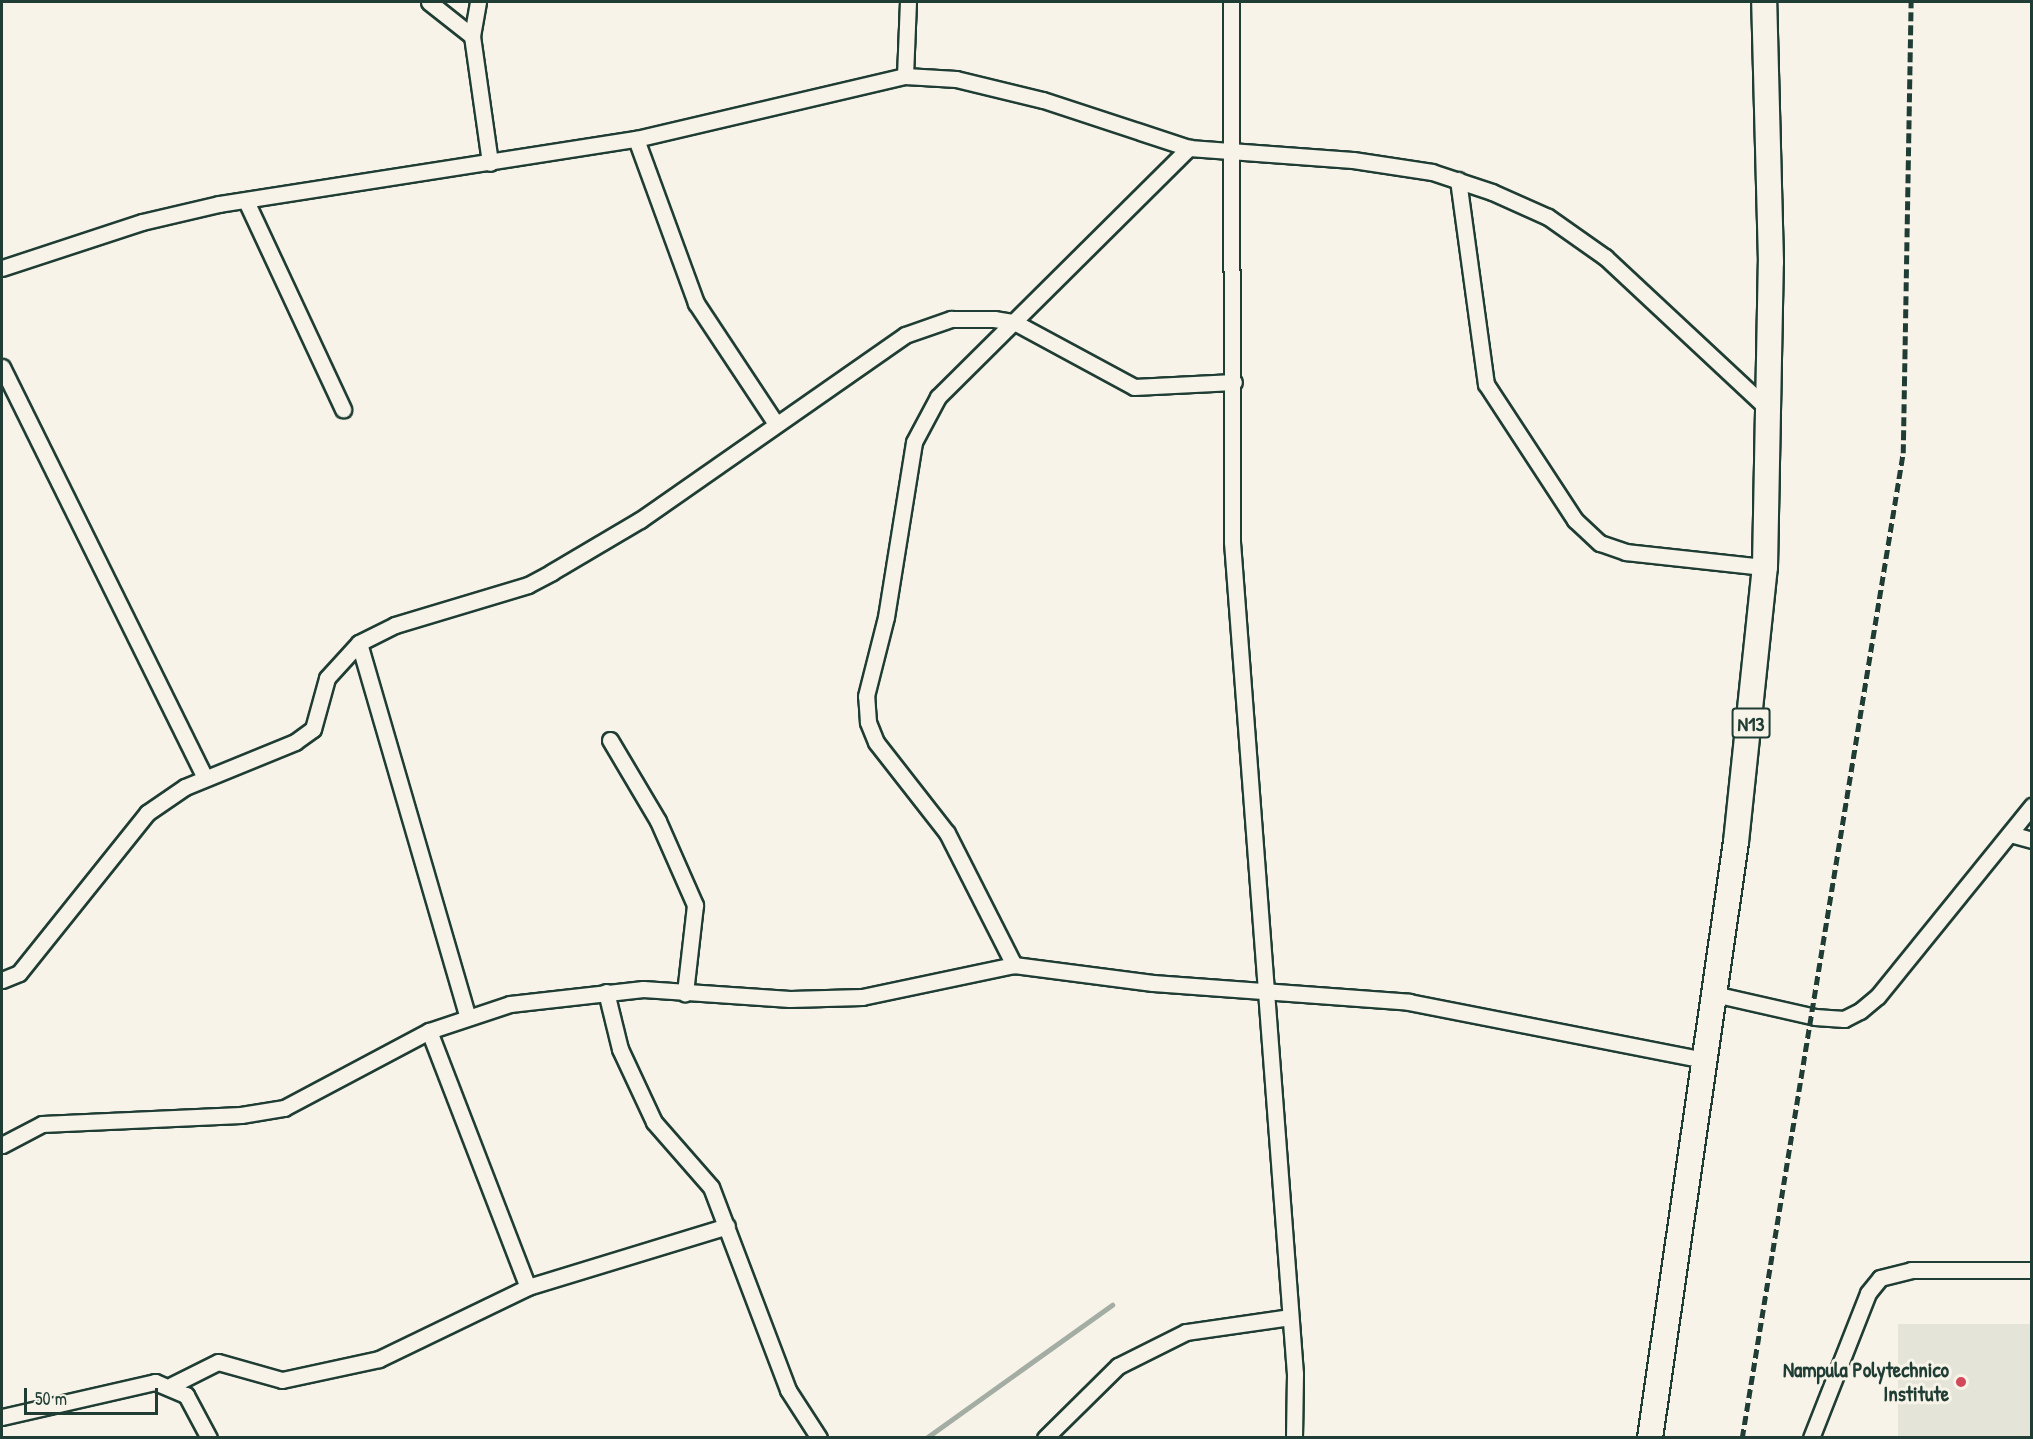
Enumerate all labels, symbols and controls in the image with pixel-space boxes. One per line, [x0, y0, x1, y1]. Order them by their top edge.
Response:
road number: N13 [1732, 706, 1770, 740]
place label: Nampula Polytechnico Institute [1783, 1357, 1949, 1407]
marker: Nampula Polytechnico Institute [1954, 1375, 1968, 1389]
scale bar [27, 1376, 160, 1414]
text: 50 m [35, 1386, 67, 1411]

